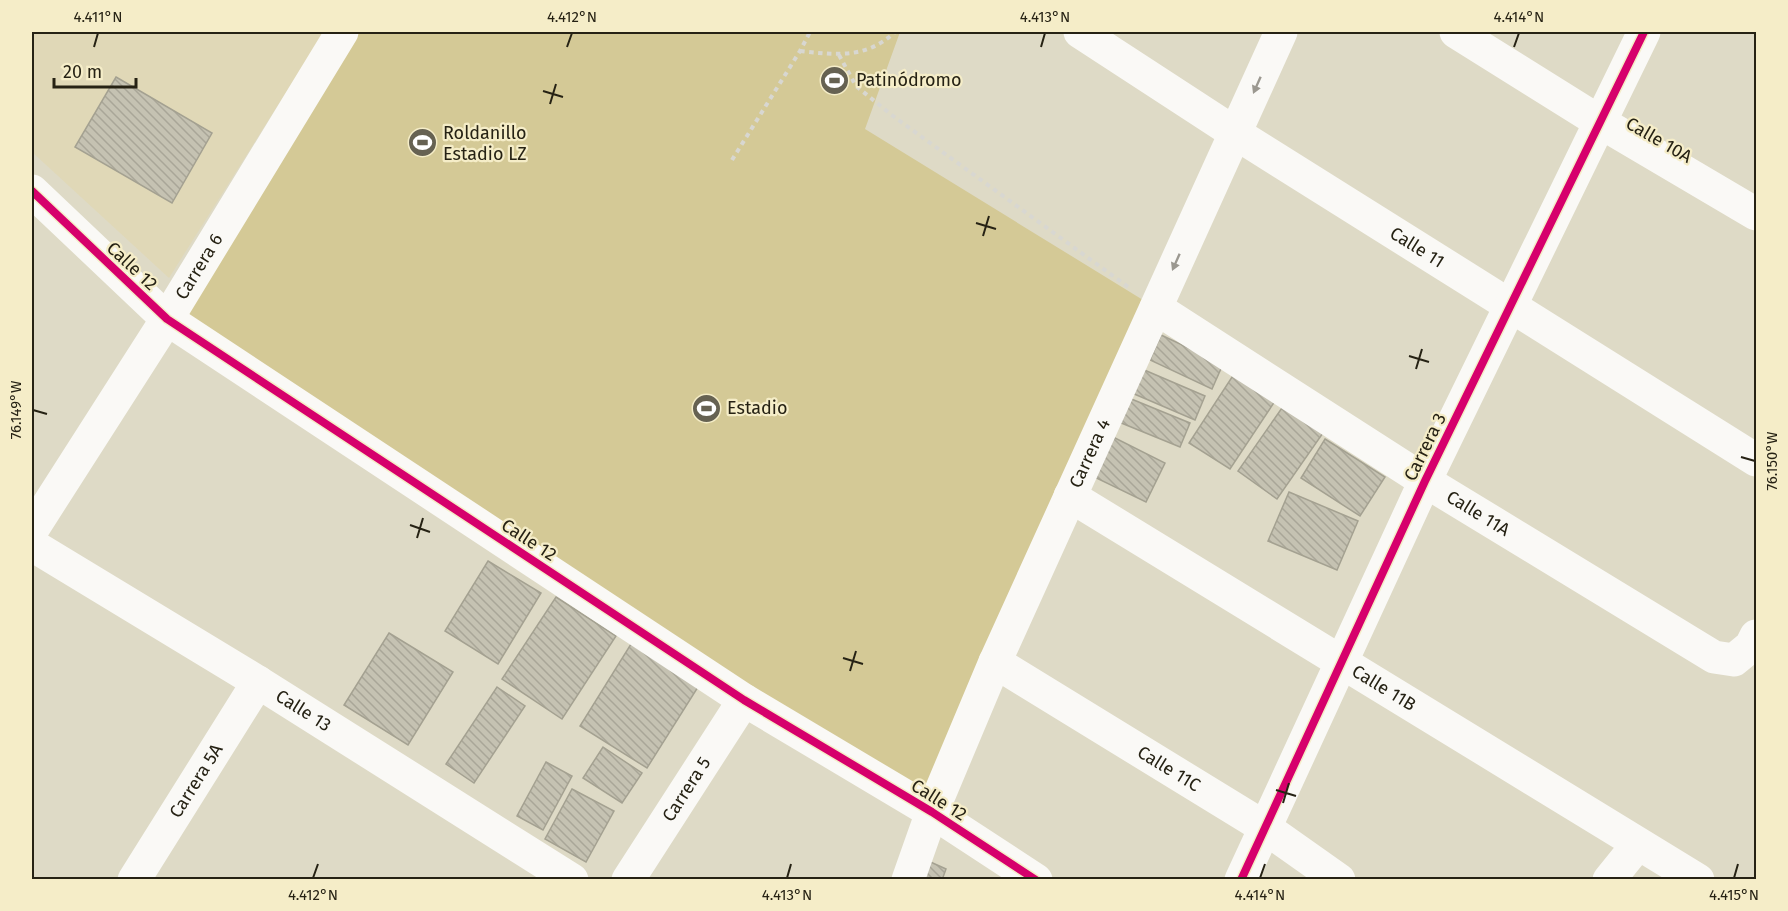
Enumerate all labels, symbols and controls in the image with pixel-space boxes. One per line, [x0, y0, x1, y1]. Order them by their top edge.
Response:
text: 4.411°N [73, 8, 123, 26]
text: 4.412°N [547, 8, 597, 26]
text: 4.413°N [1020, 8, 1070, 26]
text: 4.414°N [1494, 8, 1544, 26]
scale bar [54, 51, 136, 89]
text: 20 m [63, 61, 102, 83]
sports icon: Patinódromo [819, 64, 851, 96]
place label: Patinódromo [856, 69, 962, 91]
one-way arrow [1252, 76, 1261, 93]
street label: Calle 10A [1622, 112, 1697, 168]
place label: Roldanillo Estadio LZ [443, 122, 527, 165]
sports icon: Roldanillo Estadio LZ [406, 127, 438, 159]
street label: Calle 11 [1386, 222, 1448, 273]
street label: Carrera 6 [171, 229, 228, 304]
street label: Calle 12 [102, 237, 162, 295]
one-way arrow [1172, 254, 1181, 271]
text: 76.149°W [7, 380, 25, 439]
sports icon: Estadio [690, 392, 722, 424]
place label: Estadio [727, 397, 787, 419]
street label: Carrera 3 [1399, 409, 1451, 485]
street label: Carrera 4 [1065, 415, 1115, 491]
text: 76.150°W [1763, 431, 1781, 491]
street label: Calle 11A [1442, 486, 1514, 541]
street label: Calle 12 [497, 514, 561, 566]
street label: Calle 11B [1348, 660, 1420, 716]
street label: Calle 13 [272, 685, 335, 736]
street label: Carrera 5A [165, 739, 228, 822]
street label: Calle 11C [1133, 741, 1204, 796]
street label: Carrera 5 [658, 753, 715, 826]
street label: Calle 12 [907, 774, 971, 826]
text: 4.412°N [288, 886, 338, 904]
text: 4.413°N [762, 886, 812, 904]
text: 4.414°N [1235, 886, 1285, 904]
text: 4.415°N [1709, 886, 1759, 904]

